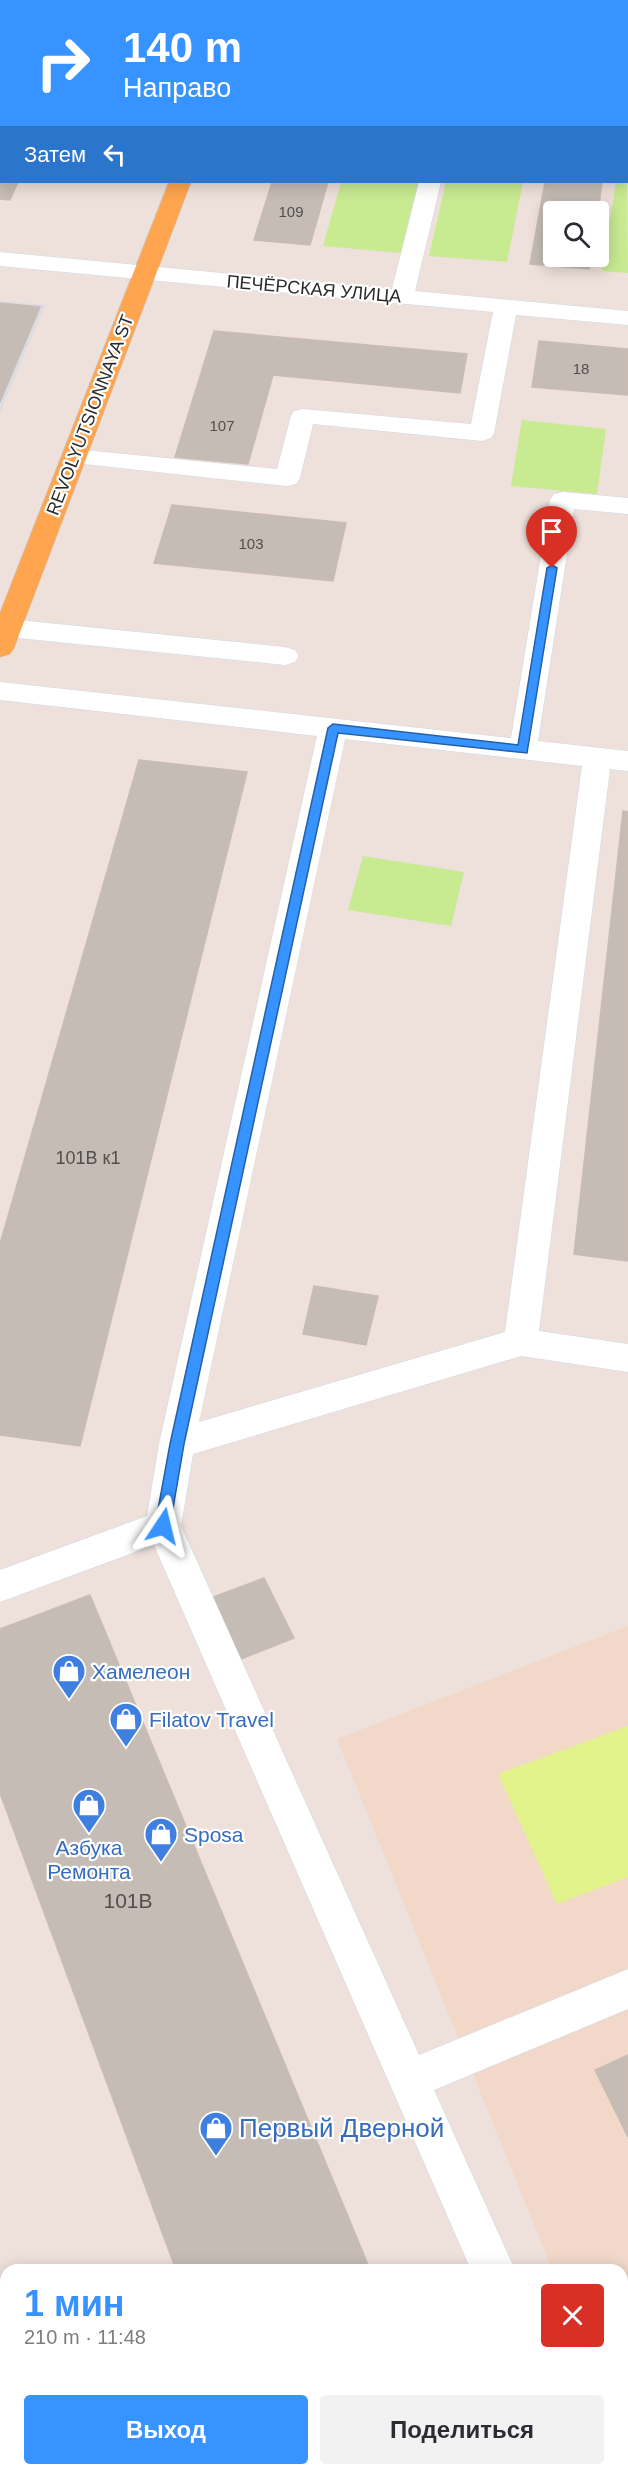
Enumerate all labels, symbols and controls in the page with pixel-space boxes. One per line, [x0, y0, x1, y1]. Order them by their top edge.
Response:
icon: right [24, 24, 102, 102]
text: 140 m [123, 24, 242, 71]
text: Направо [123, 73, 231, 103]
icon: left [98, 138, 131, 171]
text: Затем [24, 142, 86, 167]
map controls [543, 201, 609, 267]
button: search [543, 201, 609, 267]
house number: 109 [278, 203, 304, 220]
street label: ПЕЧЁРСКАЯ УЛИЦА [226, 271, 402, 307]
street label: REVOLYUTSIONNAYA ST [42, 312, 138, 518]
house number: 18 [573, 360, 589, 377]
house number: 107 [209, 417, 235, 434]
pin [526, 506, 577, 568]
icon: arrive [535, 515, 568, 548]
house number: 103 [238, 535, 264, 552]
house number: 101В к1 [56, 1148, 120, 1168]
position arrow [131, 1494, 195, 1558]
shop icon: Хамелеон [51, 1653, 87, 1700]
place label: Хамелеон [92, 1660, 190, 1683]
shop icon: Filatov Travel [108, 1701, 144, 1748]
place label: Filatov Travel [149, 1708, 274, 1731]
shop icon: Азбука Ремонта [71, 1787, 107, 1834]
shop icon: Sposa [143, 1816, 179, 1863]
place label: Sposa [184, 1823, 244, 1846]
place label: Азбука Ремонта [47, 1836, 131, 1883]
house number: 101В [103, 1889, 153, 1912]
shop icon: Первый Дверной [198, 2110, 234, 2157]
place label: Первый Дверной [239, 2113, 444, 2143]
text: 1 мин [24, 2283, 125, 2324]
button: close [541, 2284, 604, 2347]
text: 210 m · 11:48 [24, 2326, 146, 2348]
button: Выход [24, 2395, 308, 2464]
button: Поделиться [320, 2395, 604, 2464]

